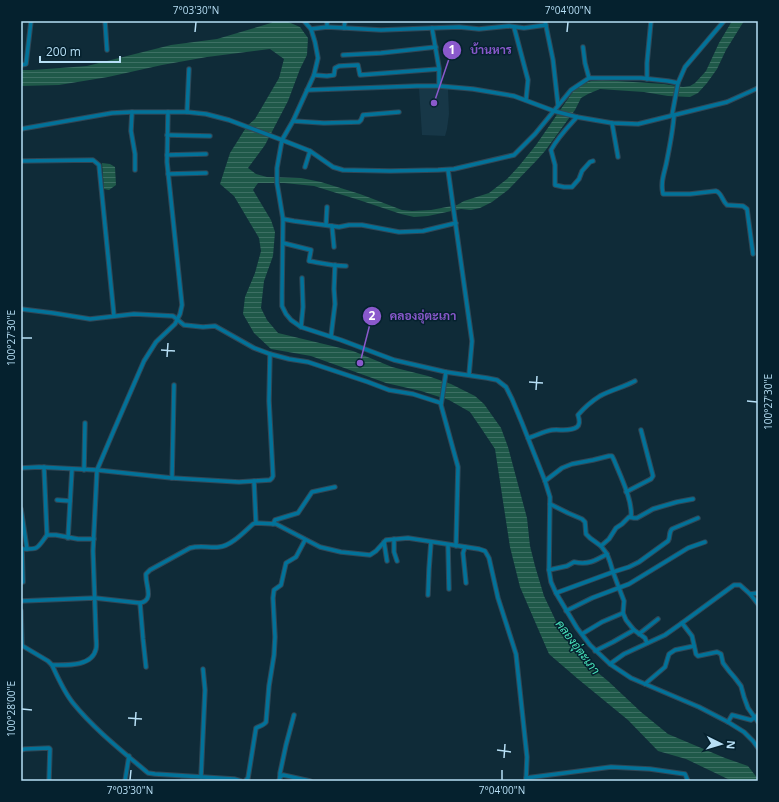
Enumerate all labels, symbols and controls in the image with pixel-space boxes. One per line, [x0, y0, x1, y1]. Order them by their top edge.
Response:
text: 7°03'30"N [173, 3, 219, 17]
text: 7°04'00"N [545, 3, 591, 17]
scale bar [40, 38, 120, 64]
callout: บ้านหาร [442, 38, 520, 62]
text: 1 [449, 41, 455, 58]
text: บ้านหาร [470, 41, 512, 58]
text: 200 m [46, 43, 81, 60]
callout: คลองอุ่ตะเภา [362, 304, 464, 328]
text: 2 [369, 307, 376, 324]
text: คลองอุ่ตะเภา [390, 307, 456, 324]
text: 100°27'30"E [4, 310, 18, 366]
text: 100°27'30"E [761, 374, 775, 430]
water label: คลองอุ่ตะเภา [551, 616, 604, 679]
text: 100°28'00"E [4, 681, 18, 737]
north arrow [701, 724, 741, 764]
text: N [724, 740, 739, 750]
text: 7°03'30"N [107, 783, 153, 797]
text: 7°04'00"N [479, 783, 525, 797]

